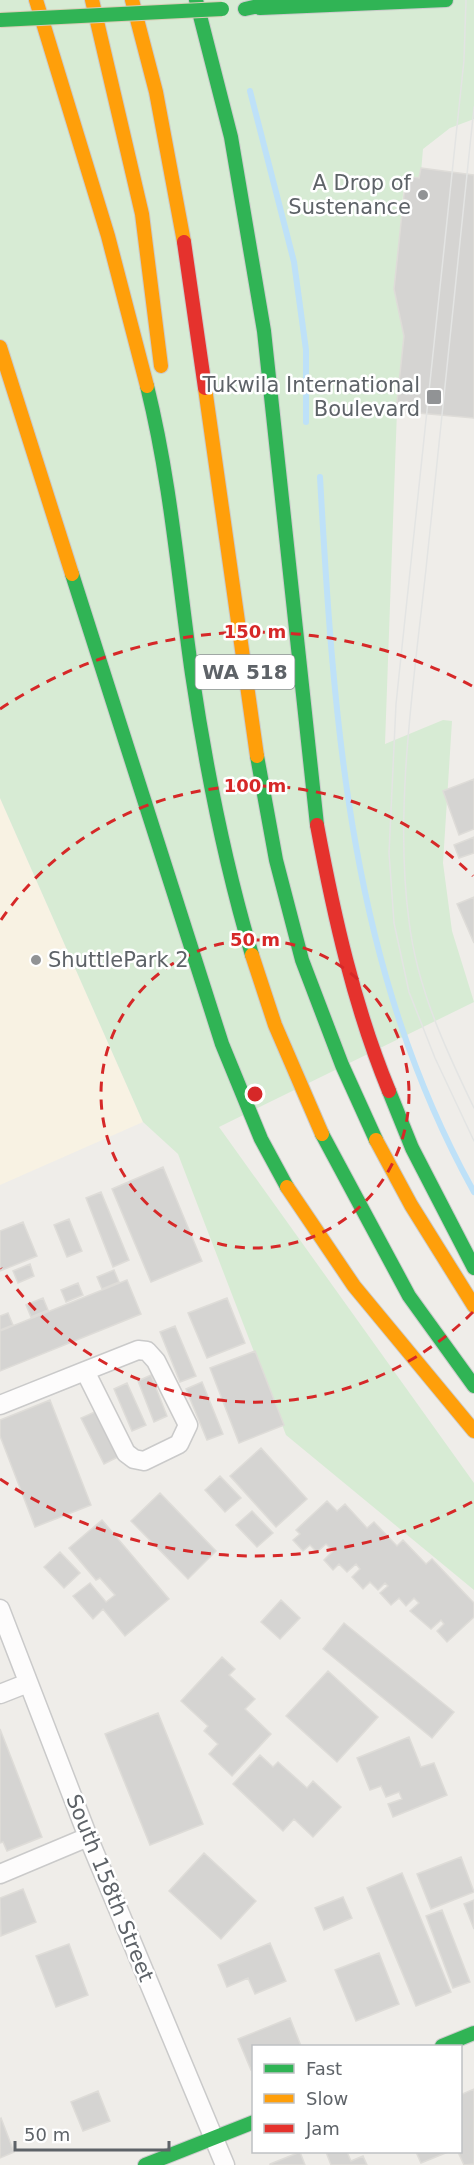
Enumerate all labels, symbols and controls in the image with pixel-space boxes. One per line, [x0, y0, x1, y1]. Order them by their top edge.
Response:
place label: A Drop of Sustenance [288, 171, 412, 219]
marker: A Drop of Sustenance [416, 188, 430, 202]
place label: Tukwila International Boulevard [201, 373, 420, 421]
marker: Tukwila International Boulevard [425, 388, 443, 406]
text: 150 m [224, 621, 286, 642]
road number: WA 518 [196, 655, 294, 689]
text: 100 m [224, 775, 286, 796]
text: 50 m [230, 929, 280, 950]
place label: ShuttlePark 2 [48, 948, 189, 972]
marker: ShuttlePark 2 [29, 953, 43, 967]
centre of rings [245, 1084, 265, 1104]
street label: South 158th Street [61, 1791, 159, 1985]
legend [252, 2045, 462, 2153]
text: Fast [306, 2058, 342, 2079]
text: Slow [306, 2088, 348, 2109]
scale bar [15, 2114, 170, 2152]
text: Jam [305, 2118, 340, 2139]
text: 50 m [24, 2124, 70, 2145]

